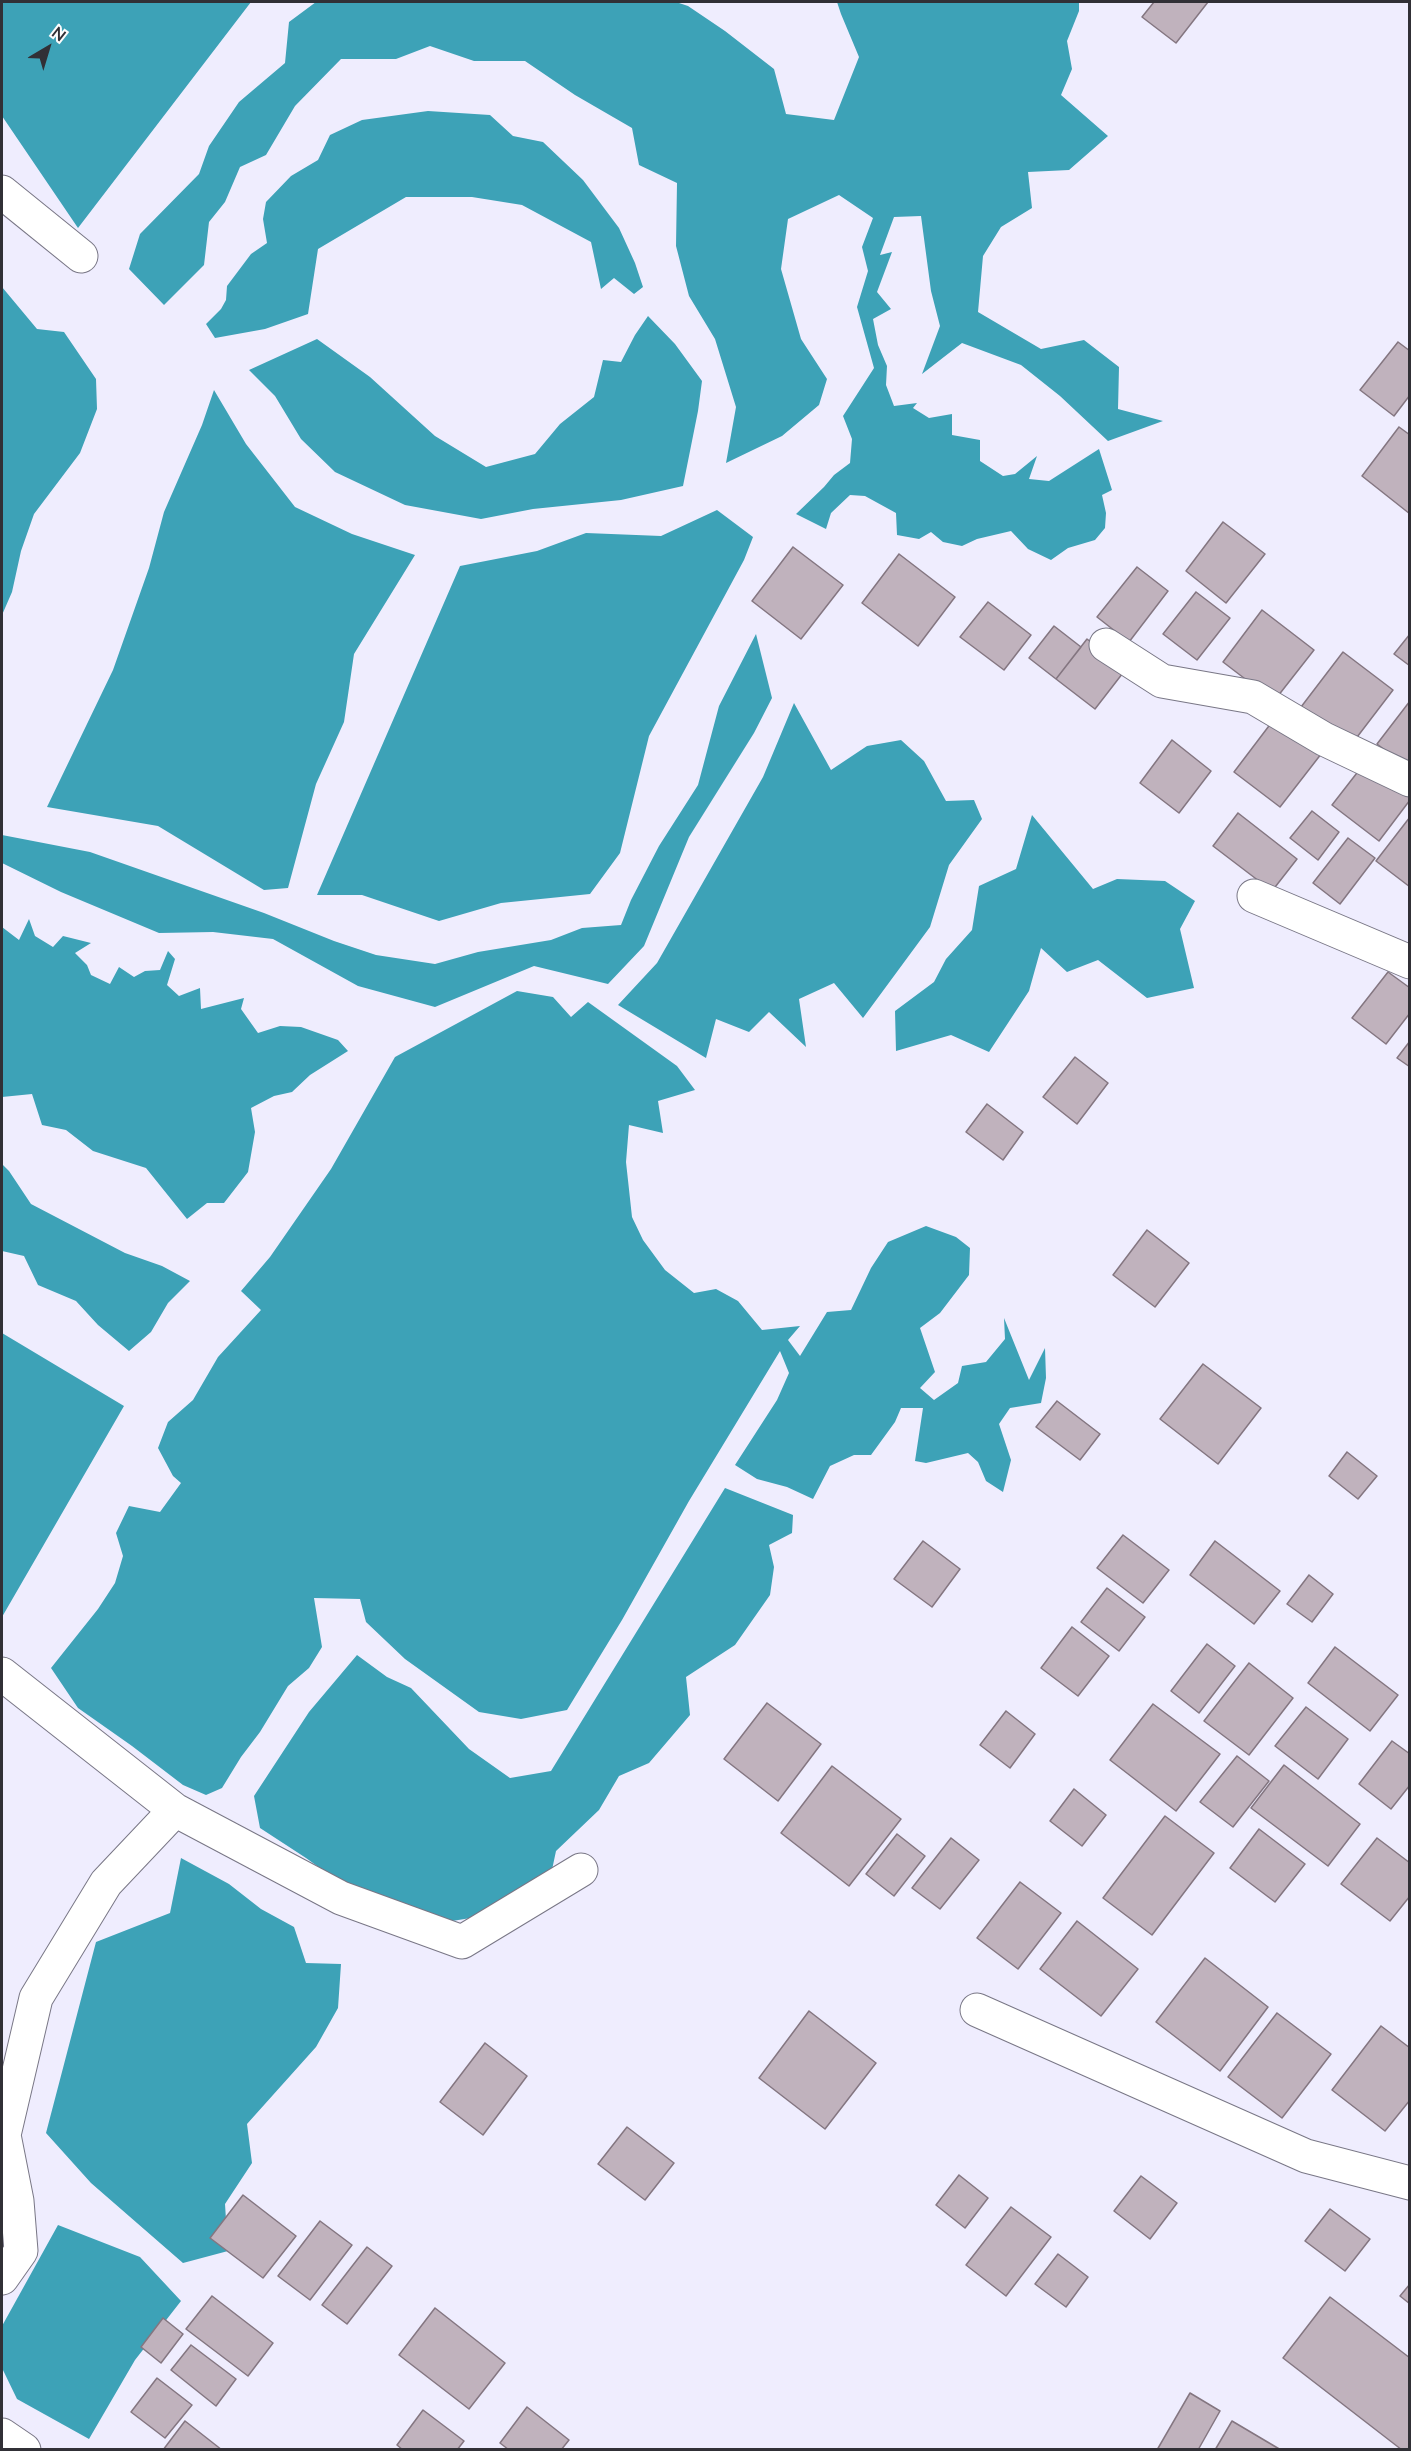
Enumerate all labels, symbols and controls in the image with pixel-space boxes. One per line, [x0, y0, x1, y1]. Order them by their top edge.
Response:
north arrow [18, 18, 78, 78]
text: N [49, 22, 70, 45]

